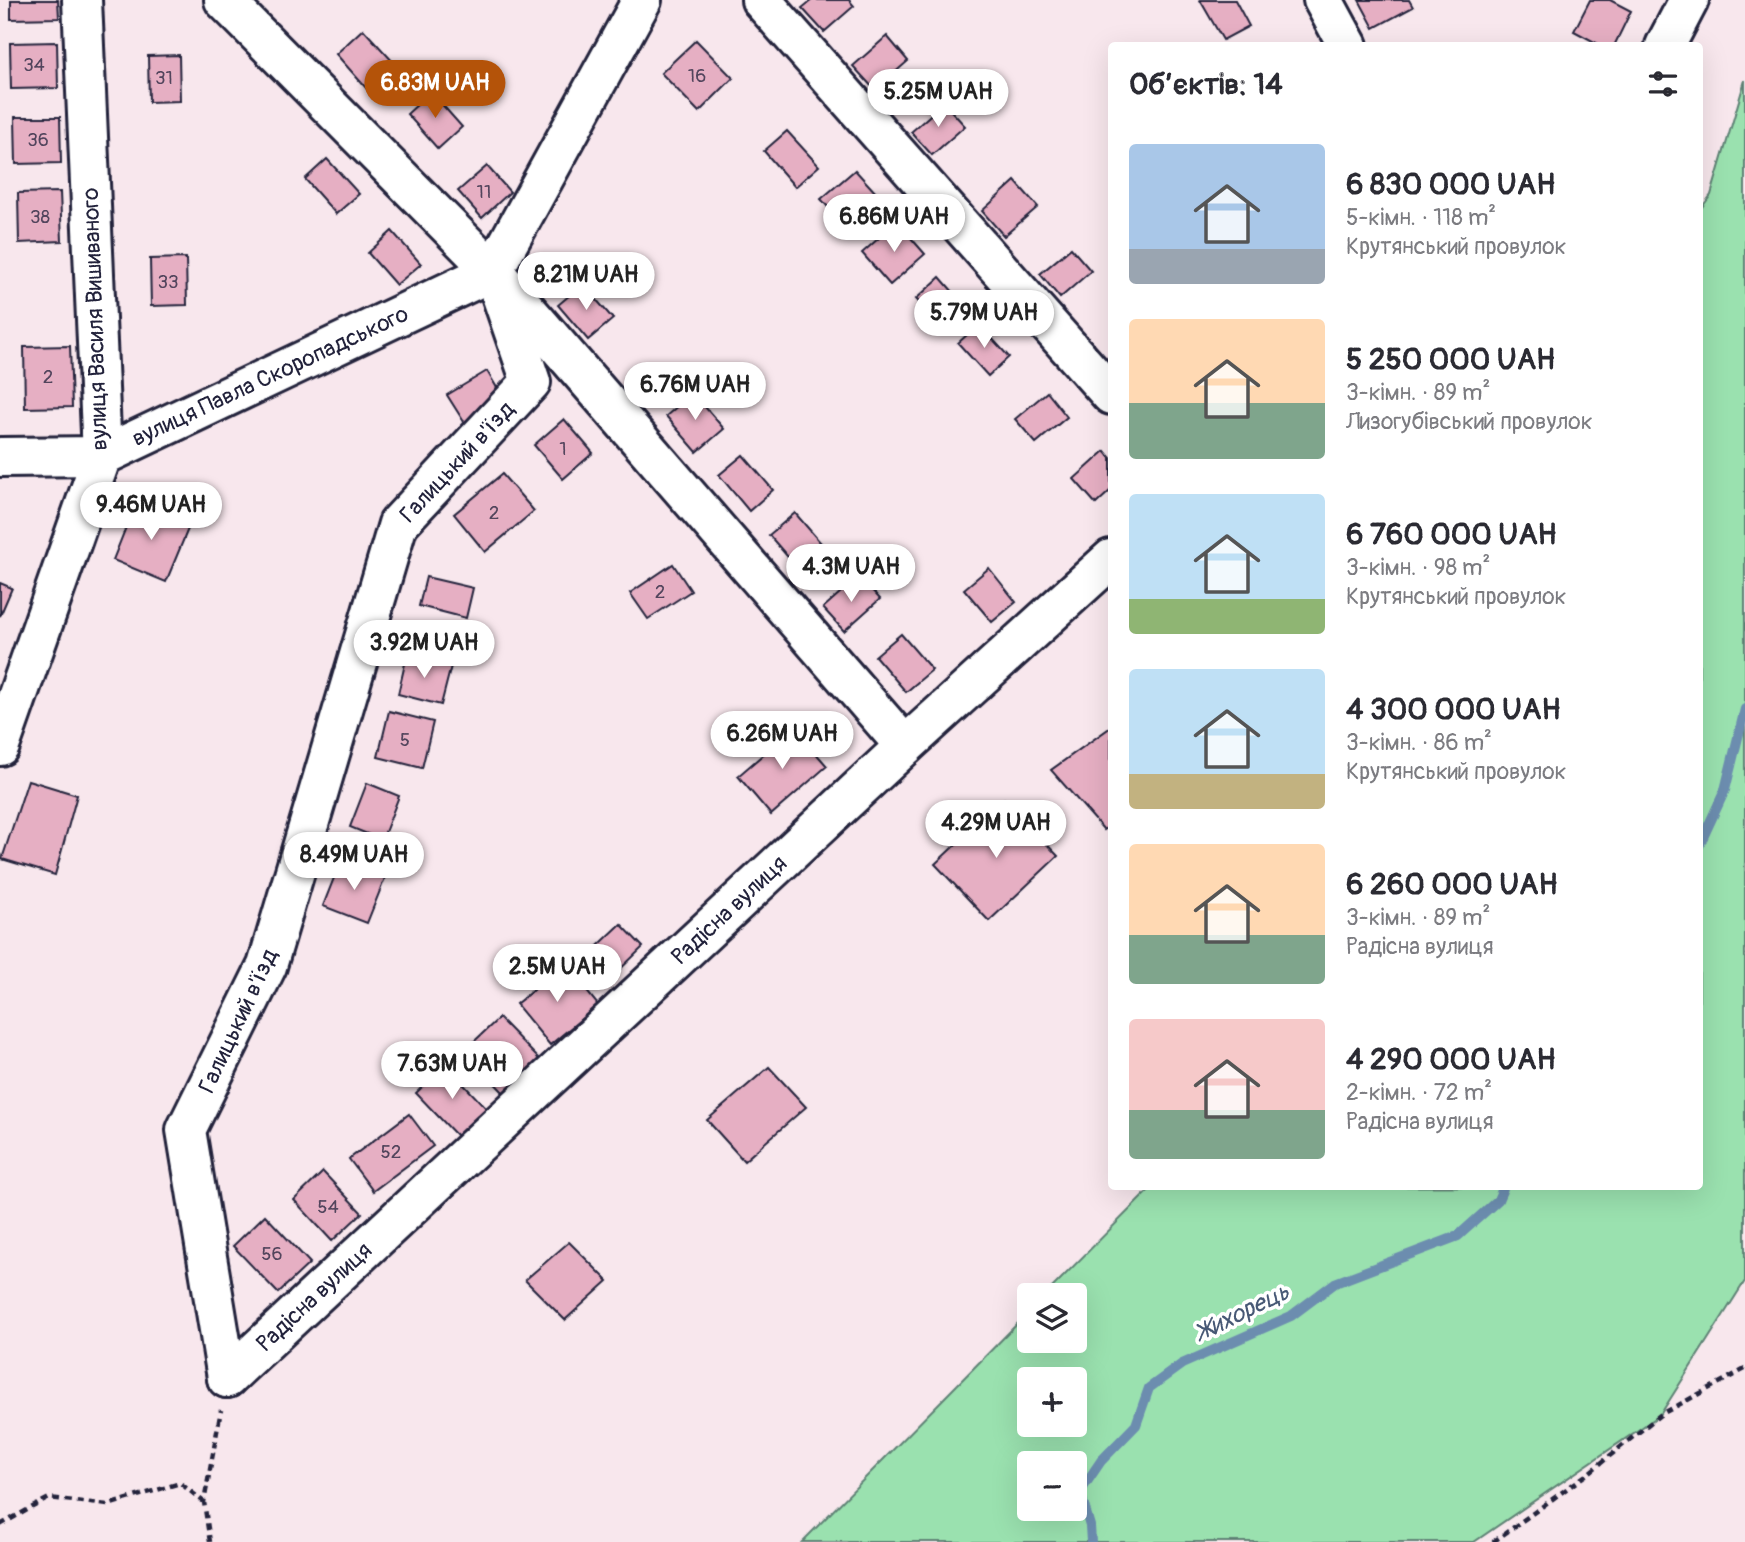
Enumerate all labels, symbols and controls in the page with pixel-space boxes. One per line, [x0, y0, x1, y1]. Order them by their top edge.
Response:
house number: 34 [23, 53, 45, 77]
pin: 6.83M UAH [355, 60, 515, 120]
house number: 16 [688, 64, 706, 88]
icon: filters [1644, 65, 1682, 103]
house number: 31 [155, 66, 173, 90]
text: Об’єктів: 14 [1129, 66, 1283, 103]
text: 6.83M UAH [380, 68, 490, 97]
pin: 5.25M UAH [858, 69, 1018, 129]
text: 5.25M UAH [883, 77, 993, 106]
house number: 36 [27, 128, 49, 152]
text: 6 830 000 UAH [1346, 166, 1555, 203]
icon: home [1185, 172, 1269, 256]
house number: 11 [477, 180, 491, 204]
street label: вулиця Василя Вишиваного [76, 187, 114, 451]
pin: 6.86M UAH [814, 194, 974, 254]
text: 6.86M UAH [839, 202, 949, 231]
text: 5-кімн. · 118 m² [1346, 203, 1496, 232]
house number: 38 [30, 205, 50, 229]
text: Крутянський провулок [1346, 232, 1566, 261]
pin: 8.21M UAH [506, 252, 666, 312]
text: 8.21M UAH [534, 260, 638, 289]
house number: 33 [157, 270, 179, 294]
pin: 5.79M UAH [904, 290, 1064, 350]
text: 5.79M UAH [930, 298, 1038, 327]
street label: вулиця Павла Скоропадського [127, 299, 413, 453]
text: 5 250 000 UAH [1346, 341, 1555, 378]
icon: home [1185, 347, 1269, 431]
pin: 6.76M UAH [615, 362, 775, 422]
house number: 2 [43, 365, 53, 389]
text: 6.76M UAH [640, 370, 750, 399]
text: 3-кімн. · 89 m² [1346, 378, 1490, 407]
street label: Галицький в'їзд [393, 395, 521, 529]
text: Лизогубівський провулок [1346, 407, 1593, 436]
house number: 1 [559, 437, 567, 461]
pin: 9.46M UAH [71, 482, 231, 542]
text: 9.46M UAH [96, 490, 206, 519]
house number: 2 [489, 501, 499, 525]
text: 6 760 000 UAH [1346, 516, 1557, 553]
icon: home [1185, 522, 1269, 606]
pin: 4.3M UAH [779, 544, 923, 604]
text: 4.3M UAH [802, 552, 900, 581]
text: 3-кімн. · 98 m² [1346, 553, 1490, 582]
house number: 2 [655, 580, 665, 604]
text: Крутянський провулок [1346, 582, 1566, 611]
pin: 3.92M UAH [344, 620, 504, 680]
text: 3.92M UAH [370, 628, 478, 657]
text: 4 300 000 UAH [1346, 691, 1560, 728]
icon: home [1185, 697, 1269, 781]
pin: 6.26M UAH [702, 712, 862, 771]
text: 6.26M UAH [727, 719, 837, 748]
house number: 5 [400, 728, 410, 752]
text: 3-кімн. · 86 m² [1346, 728, 1492, 757]
text: Крутянський провулок [1346, 757, 1566, 786]
pin: 4.29M UAH [916, 800, 1076, 860]
text: 4.29M UAH [941, 808, 1051, 837]
pin: 8.49M UAH [274, 832, 434, 892]
text: 8.49M UAH [300, 840, 408, 869]
street label: Радісна вулиця [665, 849, 793, 971]
text: 6 260 000 UAH [1346, 866, 1558, 903]
icon: home [1185, 872, 1269, 956]
text: 3-кімн. · 89 m² [1346, 903, 1490, 932]
text: Радісна вулиця [1346, 932, 1494, 961]
street label: Галицький в'їзд [192, 944, 284, 1098]
pin: 2.5M UAH [485, 944, 629, 1004]
text: 2.5M UAH [509, 952, 605, 981]
text: 4 290 000 UAH [1346, 1041, 1555, 1078]
pin: 7.63M UAH [372, 1042, 532, 1101]
icon: home [1185, 1047, 1269, 1131]
text: 7.63M UAH [397, 1049, 507, 1078]
text: 2-кімн. · 72 m² [1346, 1078, 1492, 1107]
text: Радісна вулиця [1346, 1107, 1494, 1136]
house number: 52 [381, 1140, 401, 1164]
house number: 54 [317, 1195, 339, 1219]
street label: Радісна вулиця [250, 1236, 378, 1358]
house number: 56 [261, 1242, 283, 1266]
water label: Жихорець [1189, 1277, 1294, 1348]
map controls [1017, 1283, 1087, 1521]
button: layers [1017, 1283, 1087, 1353]
button: + [1017, 1367, 1087, 1437]
button: − [1017, 1451, 1087, 1521]

